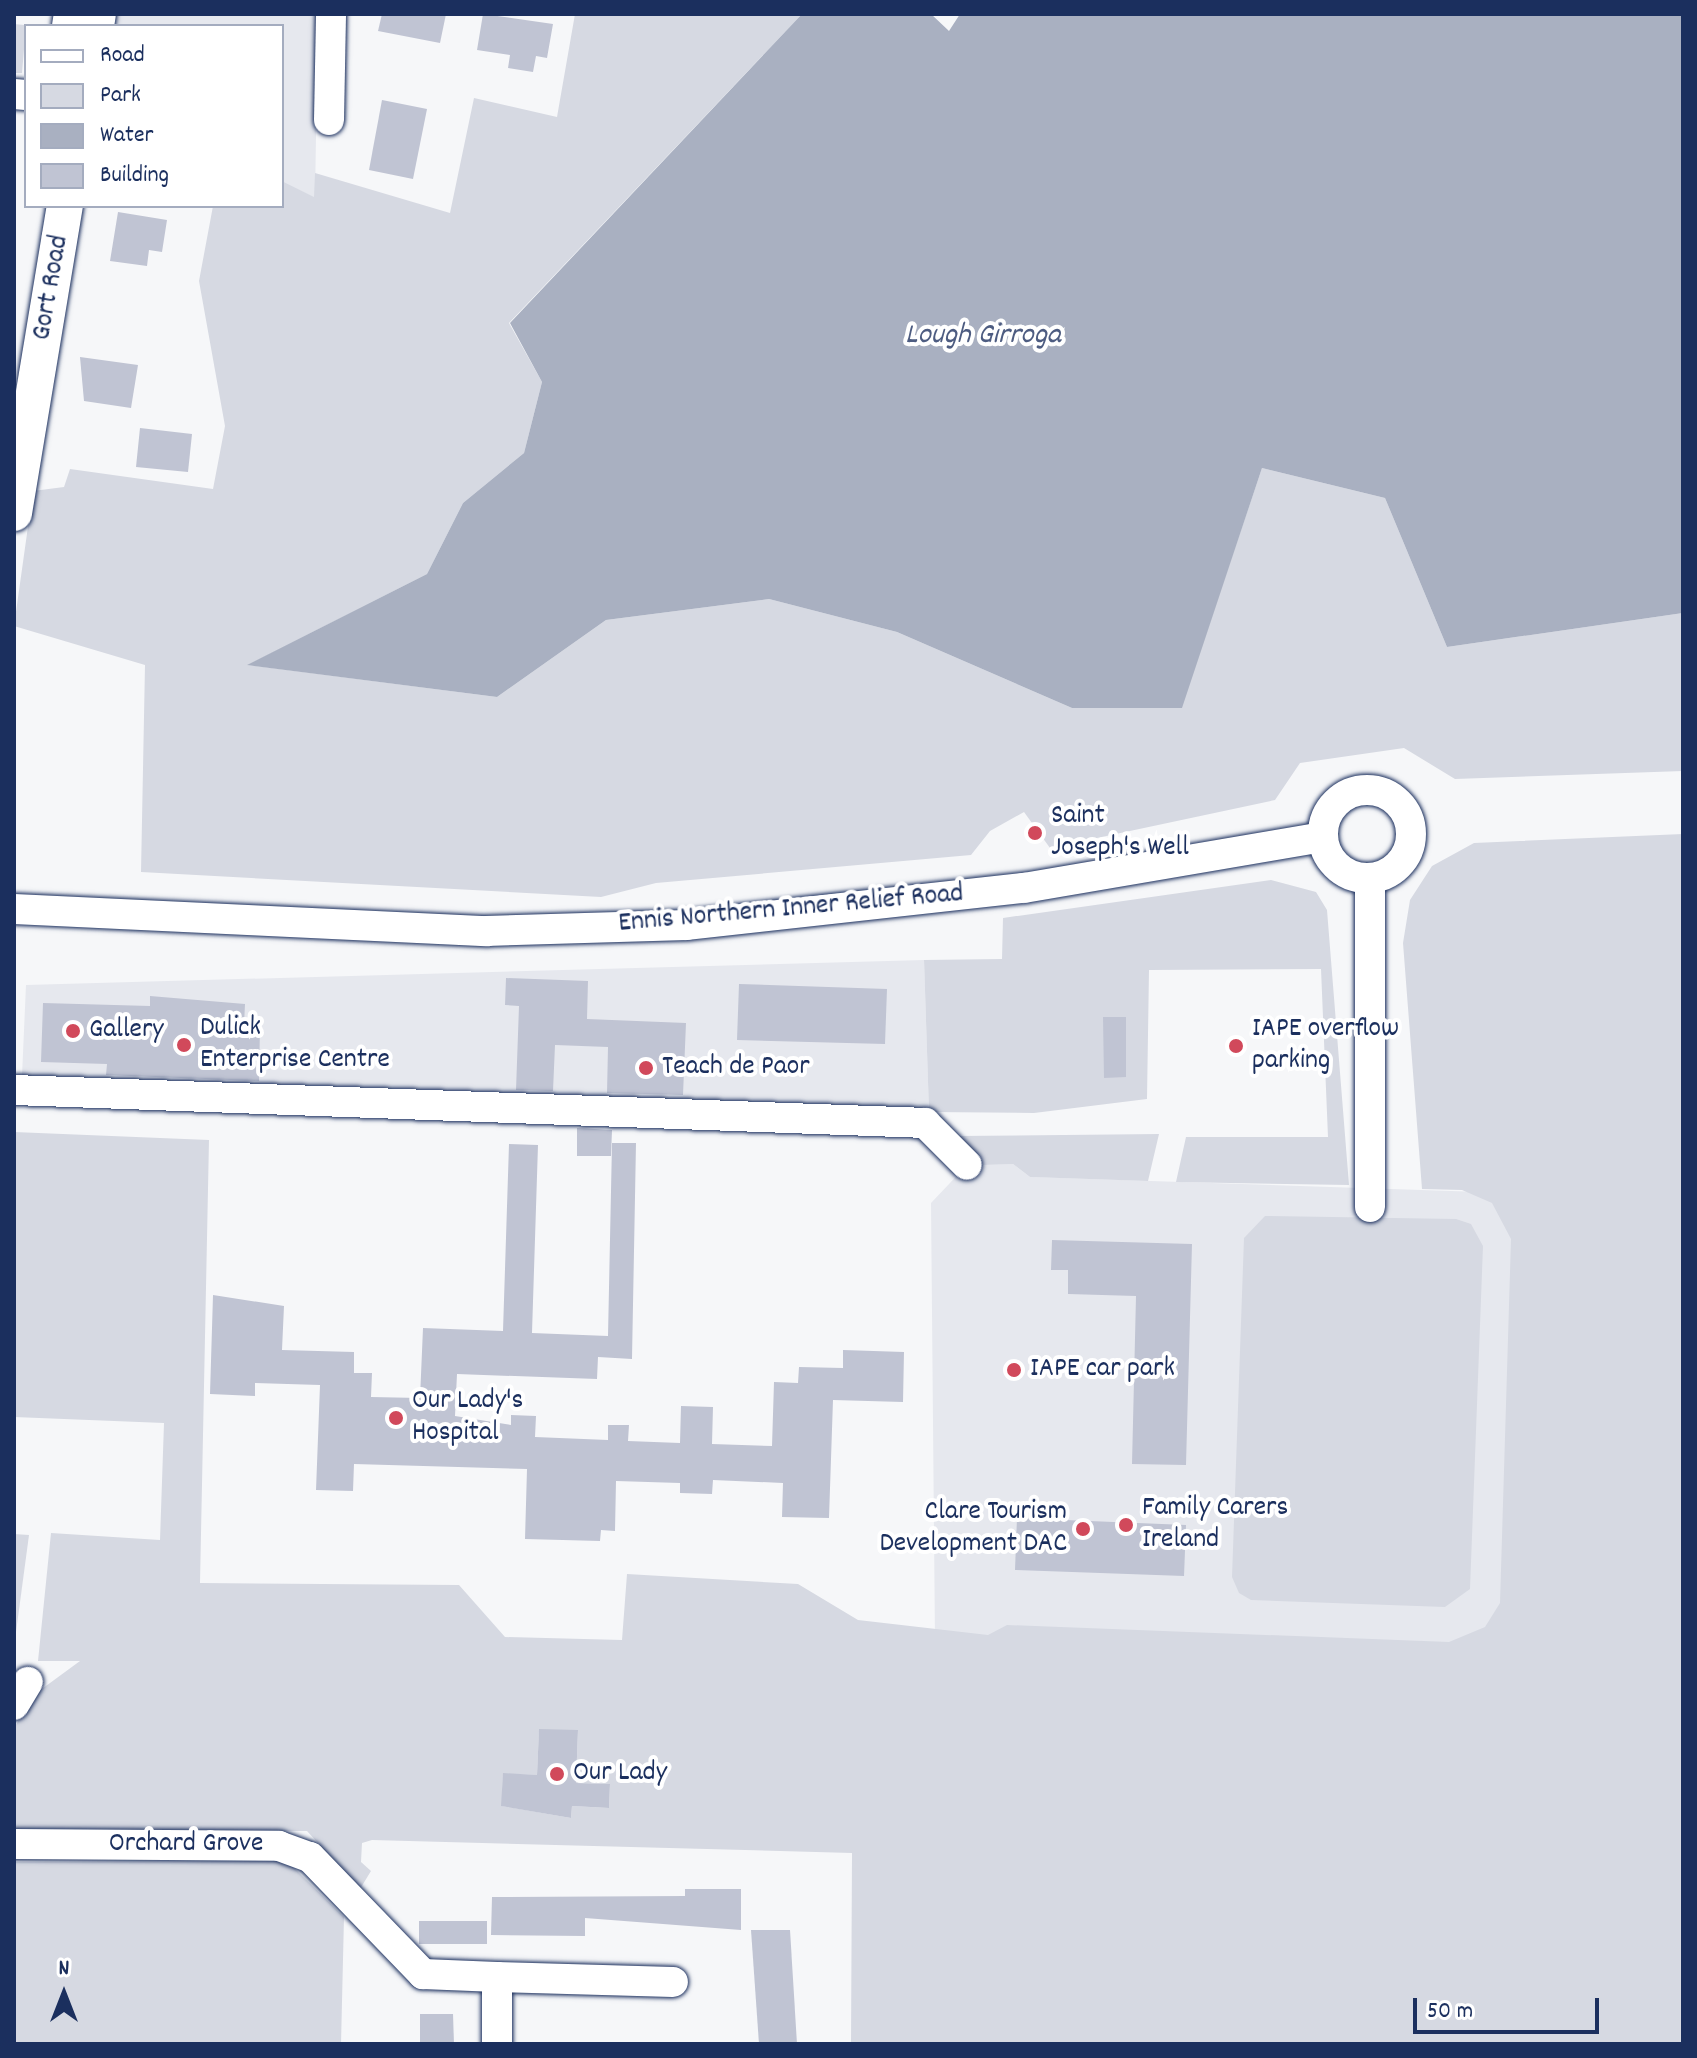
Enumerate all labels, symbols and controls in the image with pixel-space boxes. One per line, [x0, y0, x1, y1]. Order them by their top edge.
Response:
legend [24, 24, 284, 208]
text: Road [100, 39, 145, 73]
text: Park [100, 79, 141, 113]
text: Water [100, 119, 153, 153]
text: Building [100, 159, 169, 193]
street label: Gort Road [26, 233, 78, 343]
water label: Lough Girroga [905, 319, 1061, 355]
place label: Saint Joseph's Well [1051, 800, 1189, 866]
marker: Saint Joseph's Well [1026, 824, 1044, 842]
street label: Ennis Northern Inner Relief Road [617, 878, 965, 942]
place label: Dulick Enterprise Centre [200, 1012, 390, 1078]
place label: IAPE overflow parking [1252, 1013, 1399, 1079]
place label: Gallery [89, 1014, 164, 1048]
marker: Gallery [64, 1022, 82, 1040]
marker: Dulick Enterprise Centre [175, 1036, 193, 1054]
marker: IAPE overflow parking [1227, 1037, 1245, 1055]
place label: Teach de Paor [662, 1051, 810, 1085]
marker: Teach de Paor [637, 1059, 655, 1077]
place label: IAPE car park [1030, 1353, 1175, 1387]
marker: IAPE car park [1005, 1361, 1023, 1379]
place label: Our Lady's Hospital [412, 1385, 523, 1451]
marker: Our Lady's Hospital [387, 1409, 405, 1427]
place label: Family Carers Ireland [1142, 1492, 1288, 1558]
place label: Clare Tourism Development DAC [879, 1496, 1067, 1562]
marker: Family Carers Ireland [1117, 1516, 1135, 1534]
marker: Clare Tourism Development DAC [1074, 1520, 1092, 1538]
place label: Our Lady [573, 1757, 667, 1791]
marker: Our Lady [548, 1765, 566, 1783]
street label: Orchard Grove [109, 1828, 263, 1862]
north arrow [24, 1954, 104, 2034]
text: N [59, 1954, 69, 1985]
scale bar [1417, 1982, 1603, 2032]
text: 50 m [1427, 1995, 1473, 2029]

